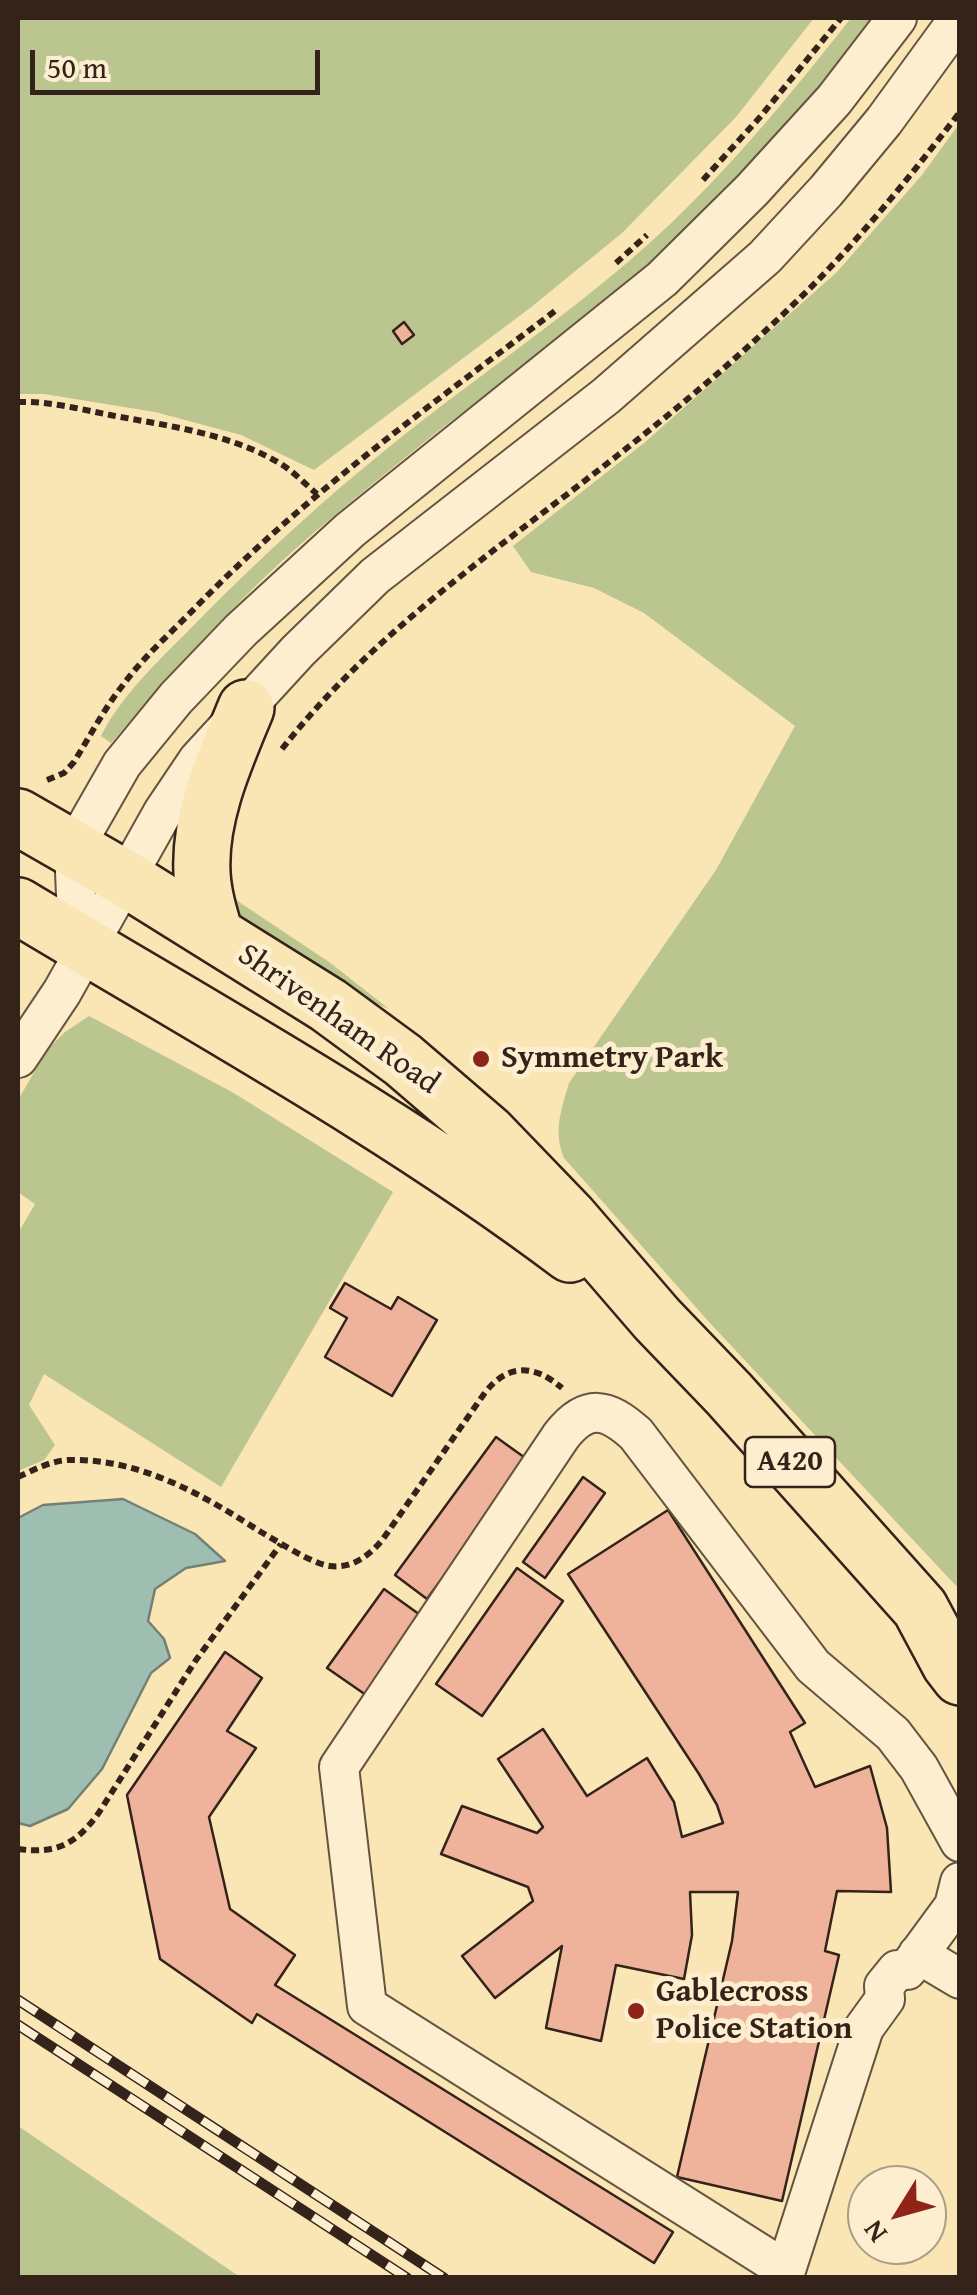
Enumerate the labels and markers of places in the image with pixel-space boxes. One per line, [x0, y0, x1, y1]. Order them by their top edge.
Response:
place label: Symmetry Park [501, 1040, 723, 1078]
marker: Symmetry Park [470, 1048, 492, 1070]
place label: Gablecross Police Station [656, 1974, 852, 2049]
marker: Gablecross Police Station [625, 2000, 647, 2022]

